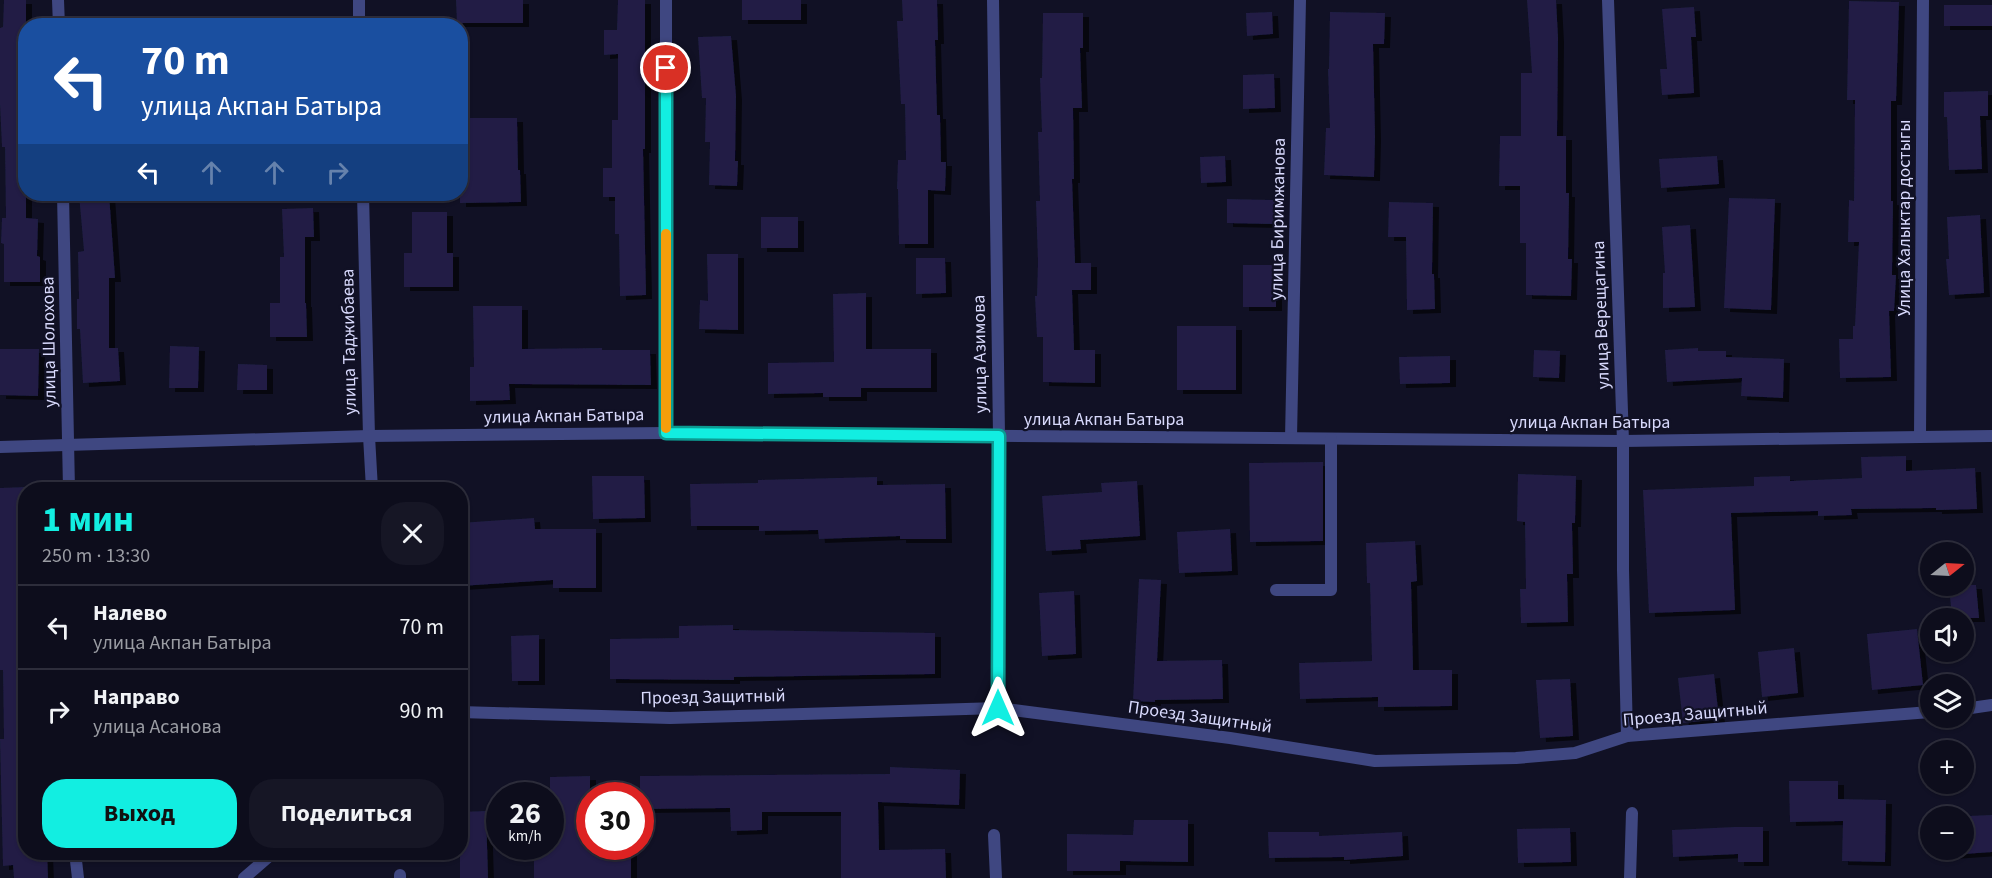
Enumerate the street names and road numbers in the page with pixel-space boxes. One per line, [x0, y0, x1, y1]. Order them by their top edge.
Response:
street label: Улица Халыктар достыгы [1892, 120, 1917, 316]
street label: улица Биримжанова [1264, 138, 1292, 300]
street label: улица Верещагина [1586, 240, 1616, 390]
street label: улица Таджибаева [335, 269, 363, 415]
street label: улица Шолохова [35, 276, 63, 408]
street label: улица Азимова [966, 295, 994, 413]
street label: улица Акпан Батыра [483, 402, 645, 430]
street label: улица Акпан Батыра [1024, 407, 1184, 432]
street label: улица Акпан Батыра [1510, 410, 1670, 435]
street label: Проезд Защитный [640, 683, 786, 711]
street label: Проезд Защитный [1126, 695, 1274, 739]
street label: Проезд Защитный [1622, 695, 1768, 733]

